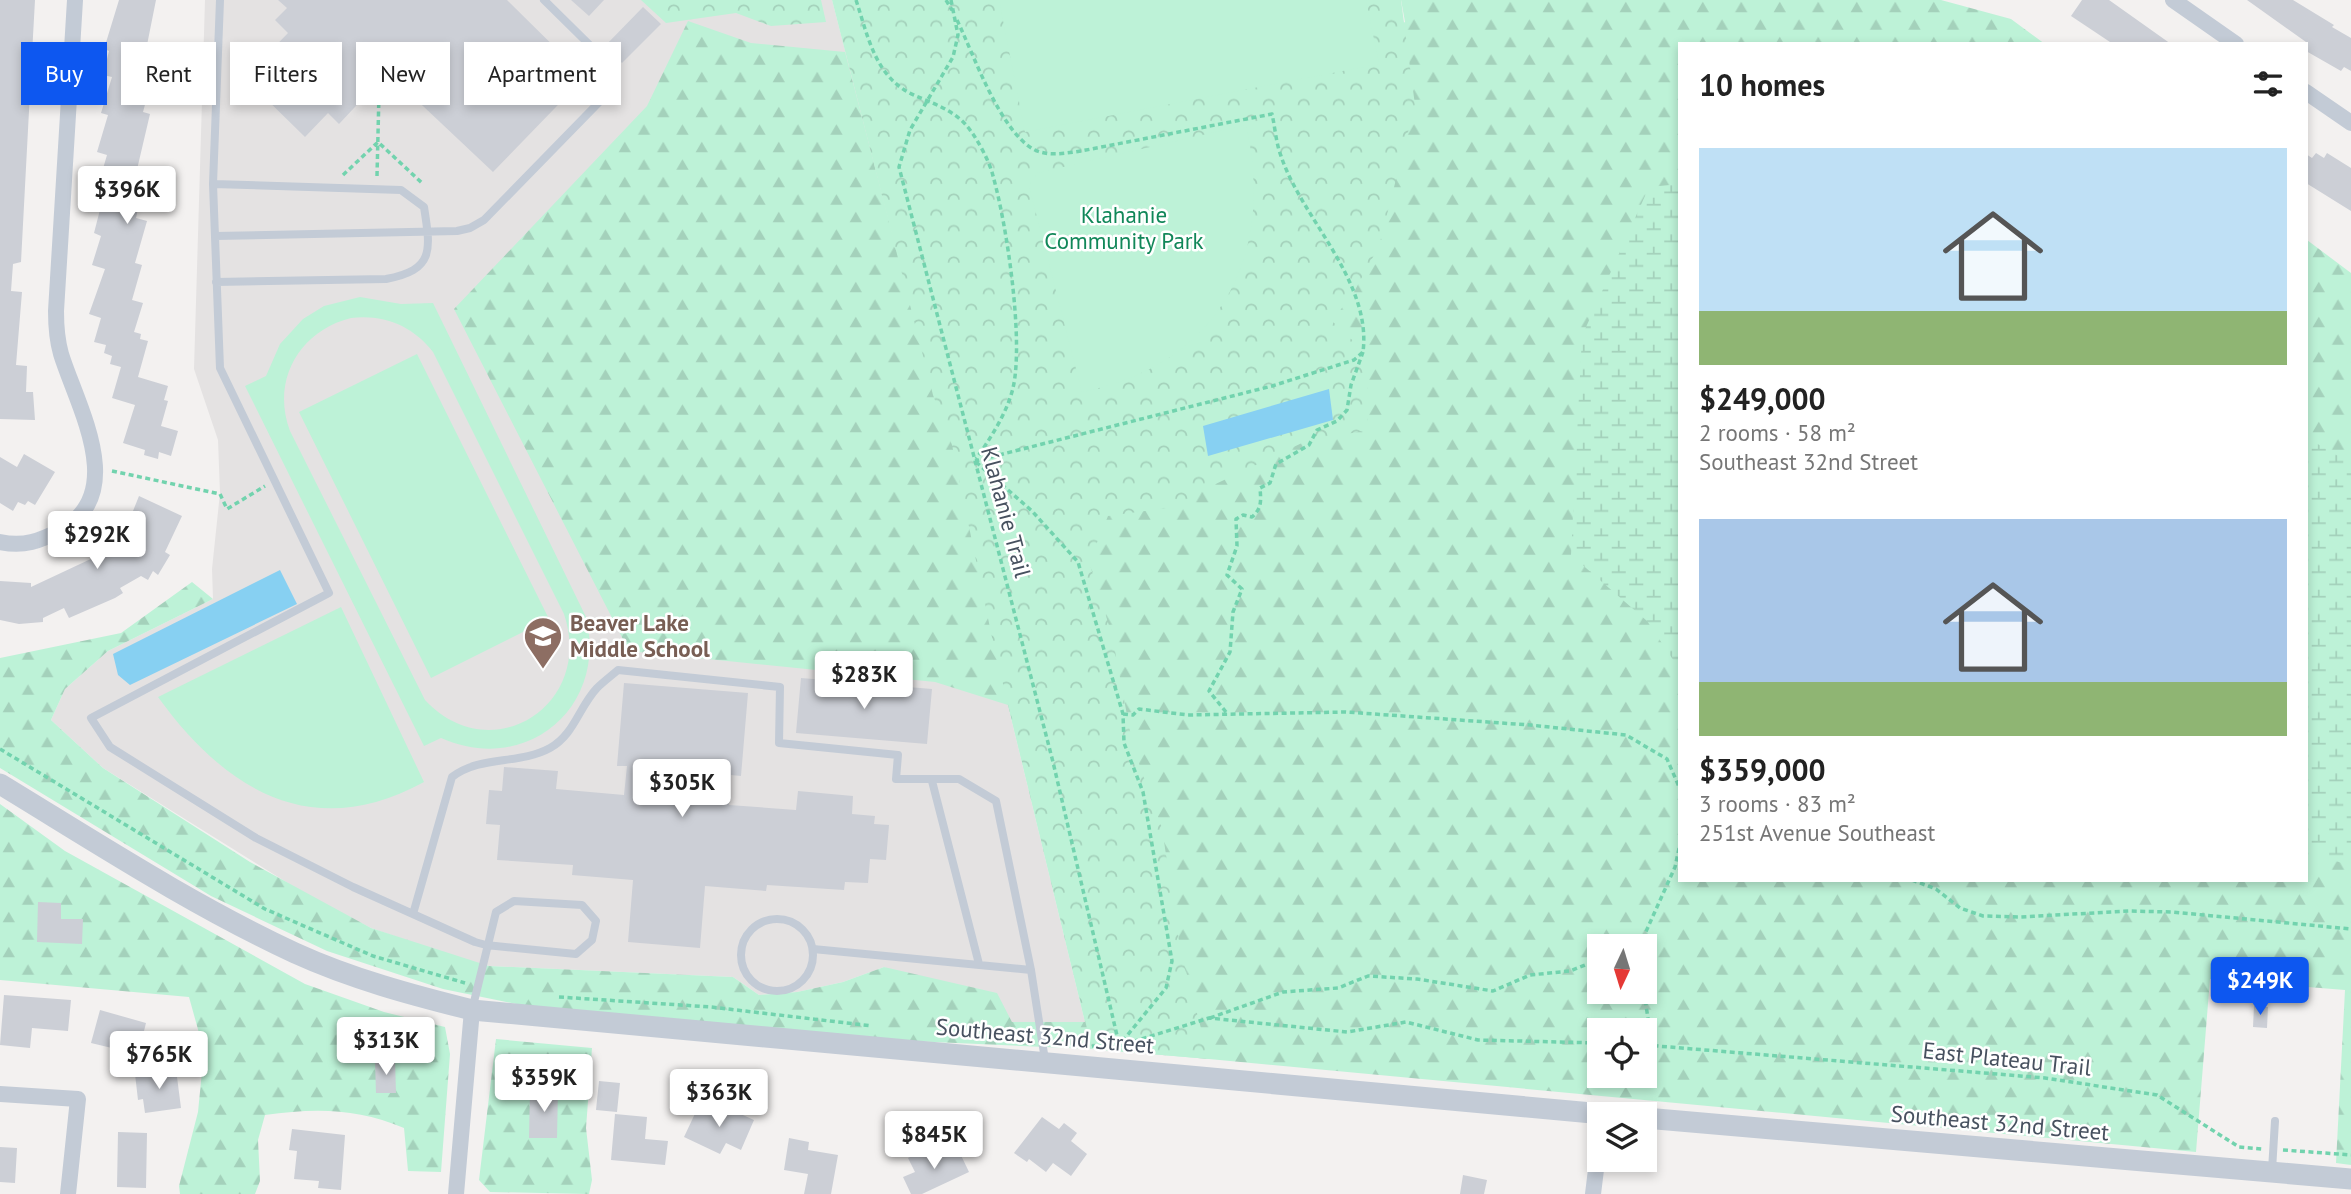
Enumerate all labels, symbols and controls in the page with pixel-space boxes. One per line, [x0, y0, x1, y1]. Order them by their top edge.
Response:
chip: Buy [21, 42, 107, 105]
chip: Rent [121, 42, 216, 105]
chip: Filters [230, 42, 342, 105]
chip: New [356, 42, 450, 105]
chip: Apartment [464, 42, 621, 105]
text: 10 homes [1699, 65, 1825, 104]
icon: filters [2249, 65, 2287, 103]
pin: $396K [78, 166, 176, 226]
text: $396K [94, 174, 160, 203]
icon: home [1930, 193, 2056, 319]
park label: Klahanie Community Park [1044, 200, 1204, 255]
text: $249,000 [1699, 379, 1826, 418]
text: 2 rooms · 58 m² [1699, 418, 1856, 447]
street label: Klahanie Trail [975, 443, 1038, 581]
text: Southeast 32nd Street [1699, 447, 1918, 476]
pin: $292K [48, 512, 146, 571]
text: $292K [64, 519, 130, 548]
icon: home [1930, 564, 2056, 690]
place label: Beaver Lake Middle School [570, 608, 710, 663]
school or university icon: Beaver Lake Middle School [522, 615, 564, 670]
pin: $283K [815, 652, 913, 711]
text: $283K [831, 659, 897, 688]
text: $359,000 [1699, 750, 1826, 789]
pin: $305K [633, 760, 731, 819]
text: $305K [649, 767, 715, 796]
text: 3 rooms · 83 m² [1699, 789, 1856, 818]
text: 251st Avenue Southeast [1699, 818, 1935, 847]
north arrow [1587, 934, 1657, 1004]
map controls [1587, 934, 1657, 1172]
pin: $249K [2211, 958, 2309, 1017]
text: $249K [2227, 965, 2293, 994]
street label: Southeast 32nd Street [935, 1012, 1156, 1060]
pin: $313K [337, 1018, 435, 1077]
button: locate [1587, 1018, 1657, 1088]
text: $313K [353, 1025, 419, 1054]
pin: $765K [110, 1032, 208, 1091]
street label: East Plateau Trail [1921, 1035, 2093, 1082]
text: $765K [126, 1039, 192, 1068]
pin: $359K [495, 1054, 593, 1114]
text: $359K [511, 1062, 577, 1091]
pin: $363K [670, 1070, 768, 1129]
text: $363K [686, 1077, 752, 1106]
street label: Southeast 32nd Street [1890, 1099, 2111, 1147]
button: layers [1587, 1102, 1657, 1172]
pin: $845K [885, 1112, 983, 1171]
text: $845K [901, 1119, 967, 1148]

